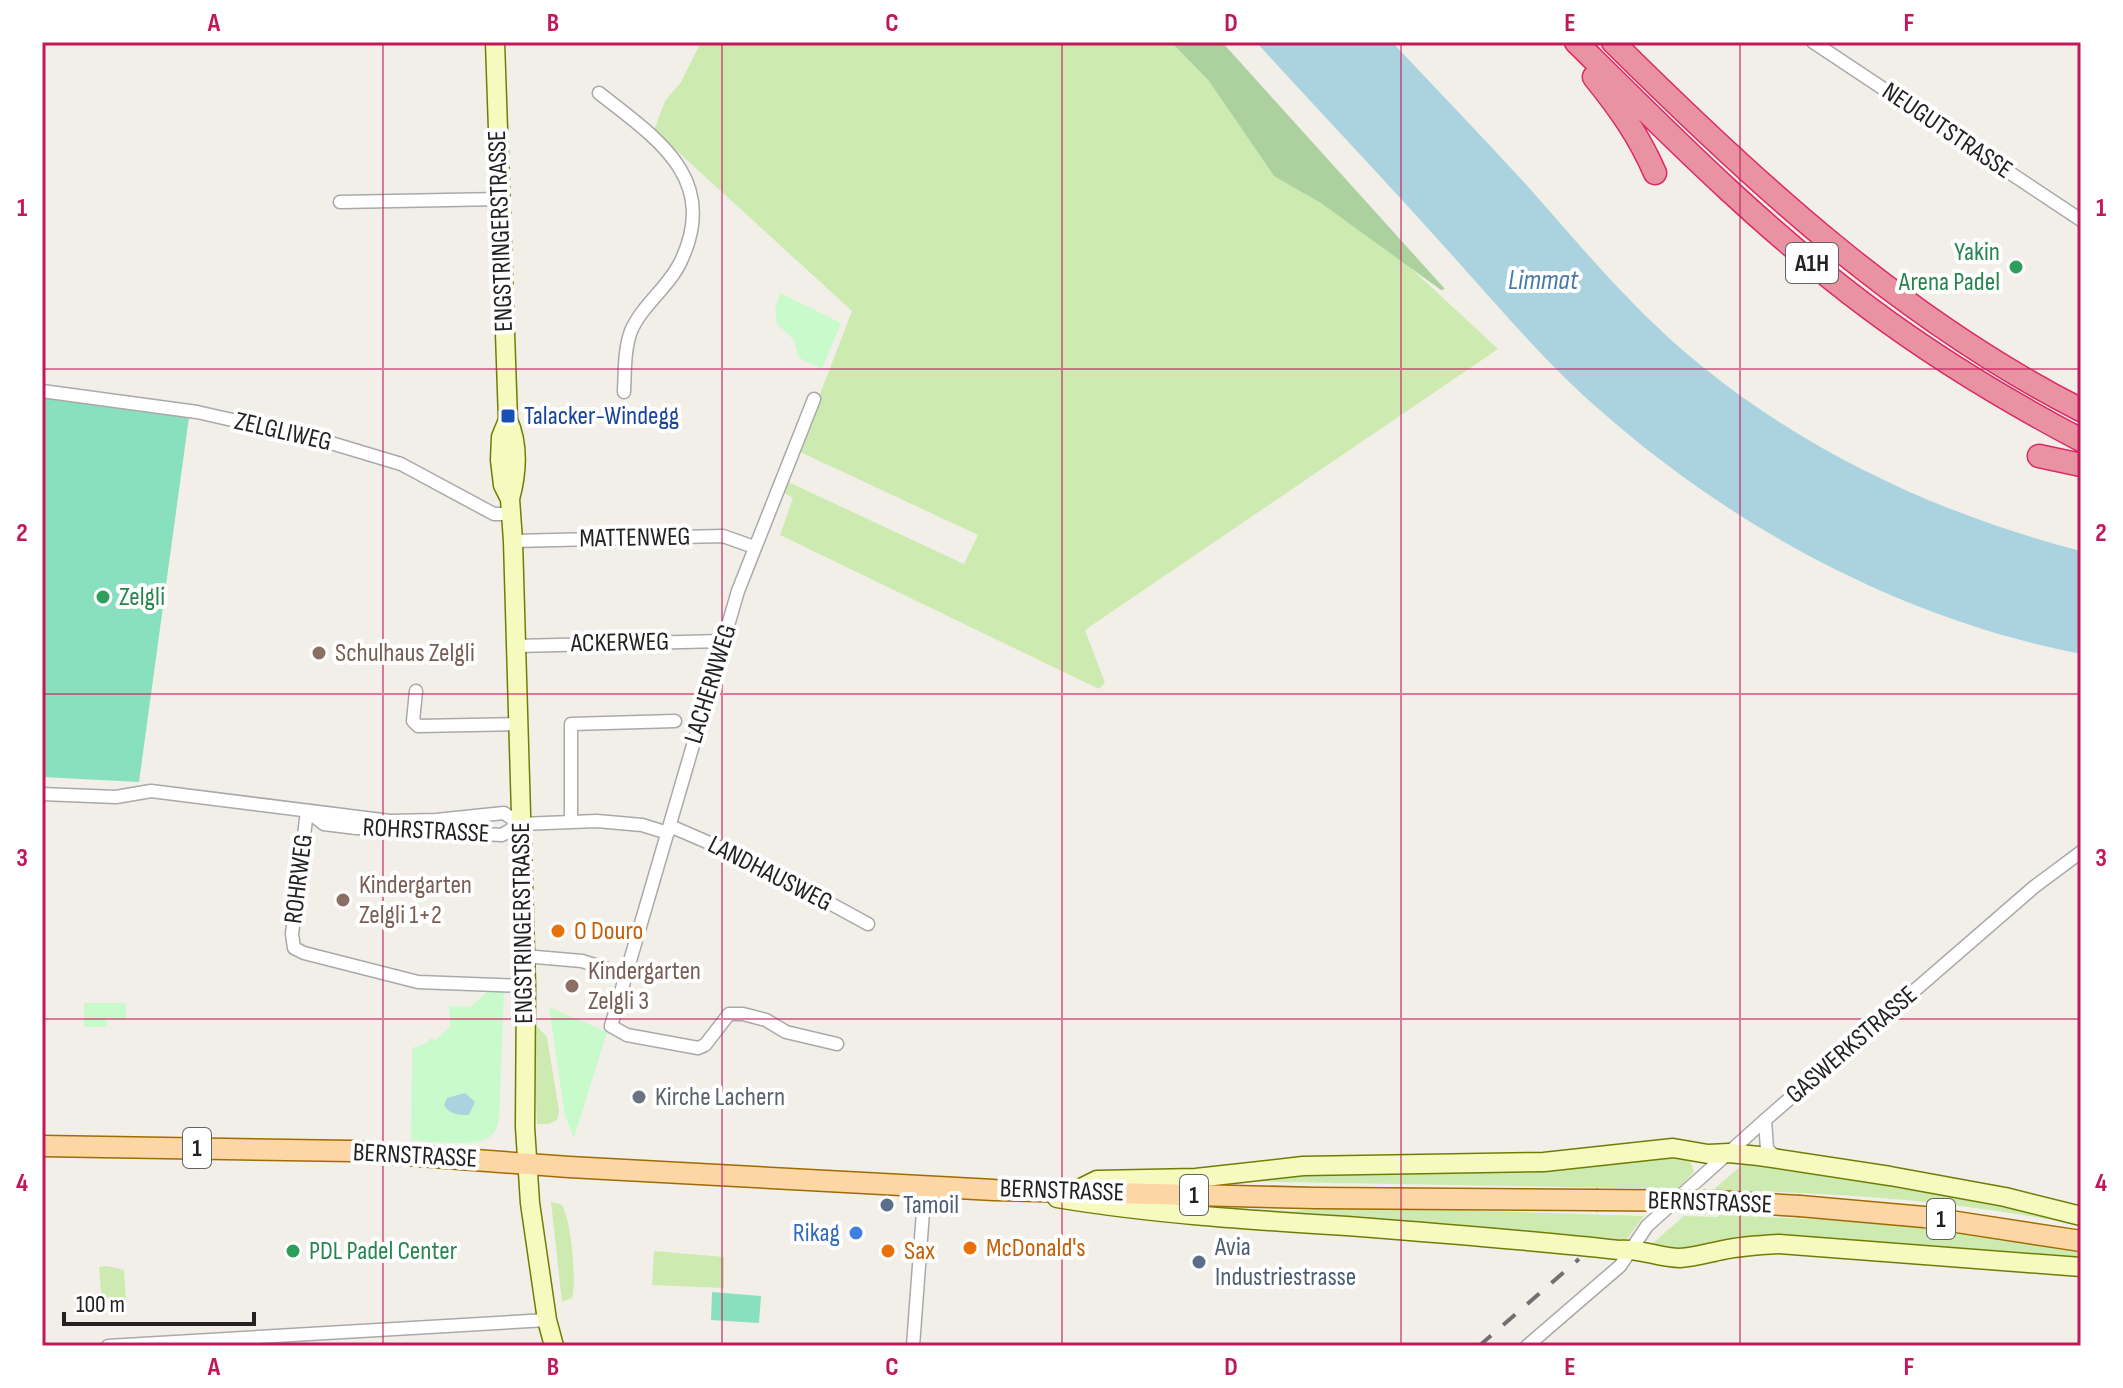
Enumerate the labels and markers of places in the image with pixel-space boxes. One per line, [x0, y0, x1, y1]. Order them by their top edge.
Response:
place label: Yakin Arena Padel [1898, 237, 2000, 298]
marker: Yakin Arena Padel [2007, 258, 2025, 276]
place label: Talacker-Windegg [524, 401, 679, 432]
marker: Talacker-Windegg [499, 407, 517, 425]
place label: Zelgli [119, 582, 165, 613]
marker: Zelgli [94, 588, 112, 606]
place label: Schulhaus Zelgli [335, 638, 475, 669]
marker: Schulhaus Zelgli [310, 644, 328, 662]
place label: Kindergarten Zelgli 1+2 [359, 870, 472, 931]
marker: Kindergarten Zelgli 1+2 [334, 891, 352, 909]
place label: O Douro [574, 916, 643, 947]
marker: O Douro [549, 922, 567, 940]
place label: Kindergarten Zelgli 3 [588, 956, 701, 1017]
marker: Kindergarten Zelgli 3 [563, 977, 581, 995]
place label: Kirche Lachern [655, 1082, 785, 1113]
marker: Kirche Lachern [630, 1088, 648, 1106]
place label: Tamoil [903, 1190, 959, 1221]
marker: Tamoil [878, 1196, 896, 1214]
place label: Rikag [793, 1218, 840, 1249]
marker: Rikag [847, 1224, 865, 1242]
place label: Avia Industriestrasse [1214, 1232, 1356, 1293]
place label: McDonald's [986, 1233, 1086, 1264]
place label: PDL Padel Center [309, 1236, 458, 1267]
place label: Sax [904, 1236, 935, 1267]
marker: McDonald's [961, 1239, 979, 1257]
marker: PDL Padel Center [284, 1242, 302, 1260]
marker: Sax [879, 1242, 897, 1260]
marker: Avia Industriestrasse [1190, 1253, 1208, 1271]

